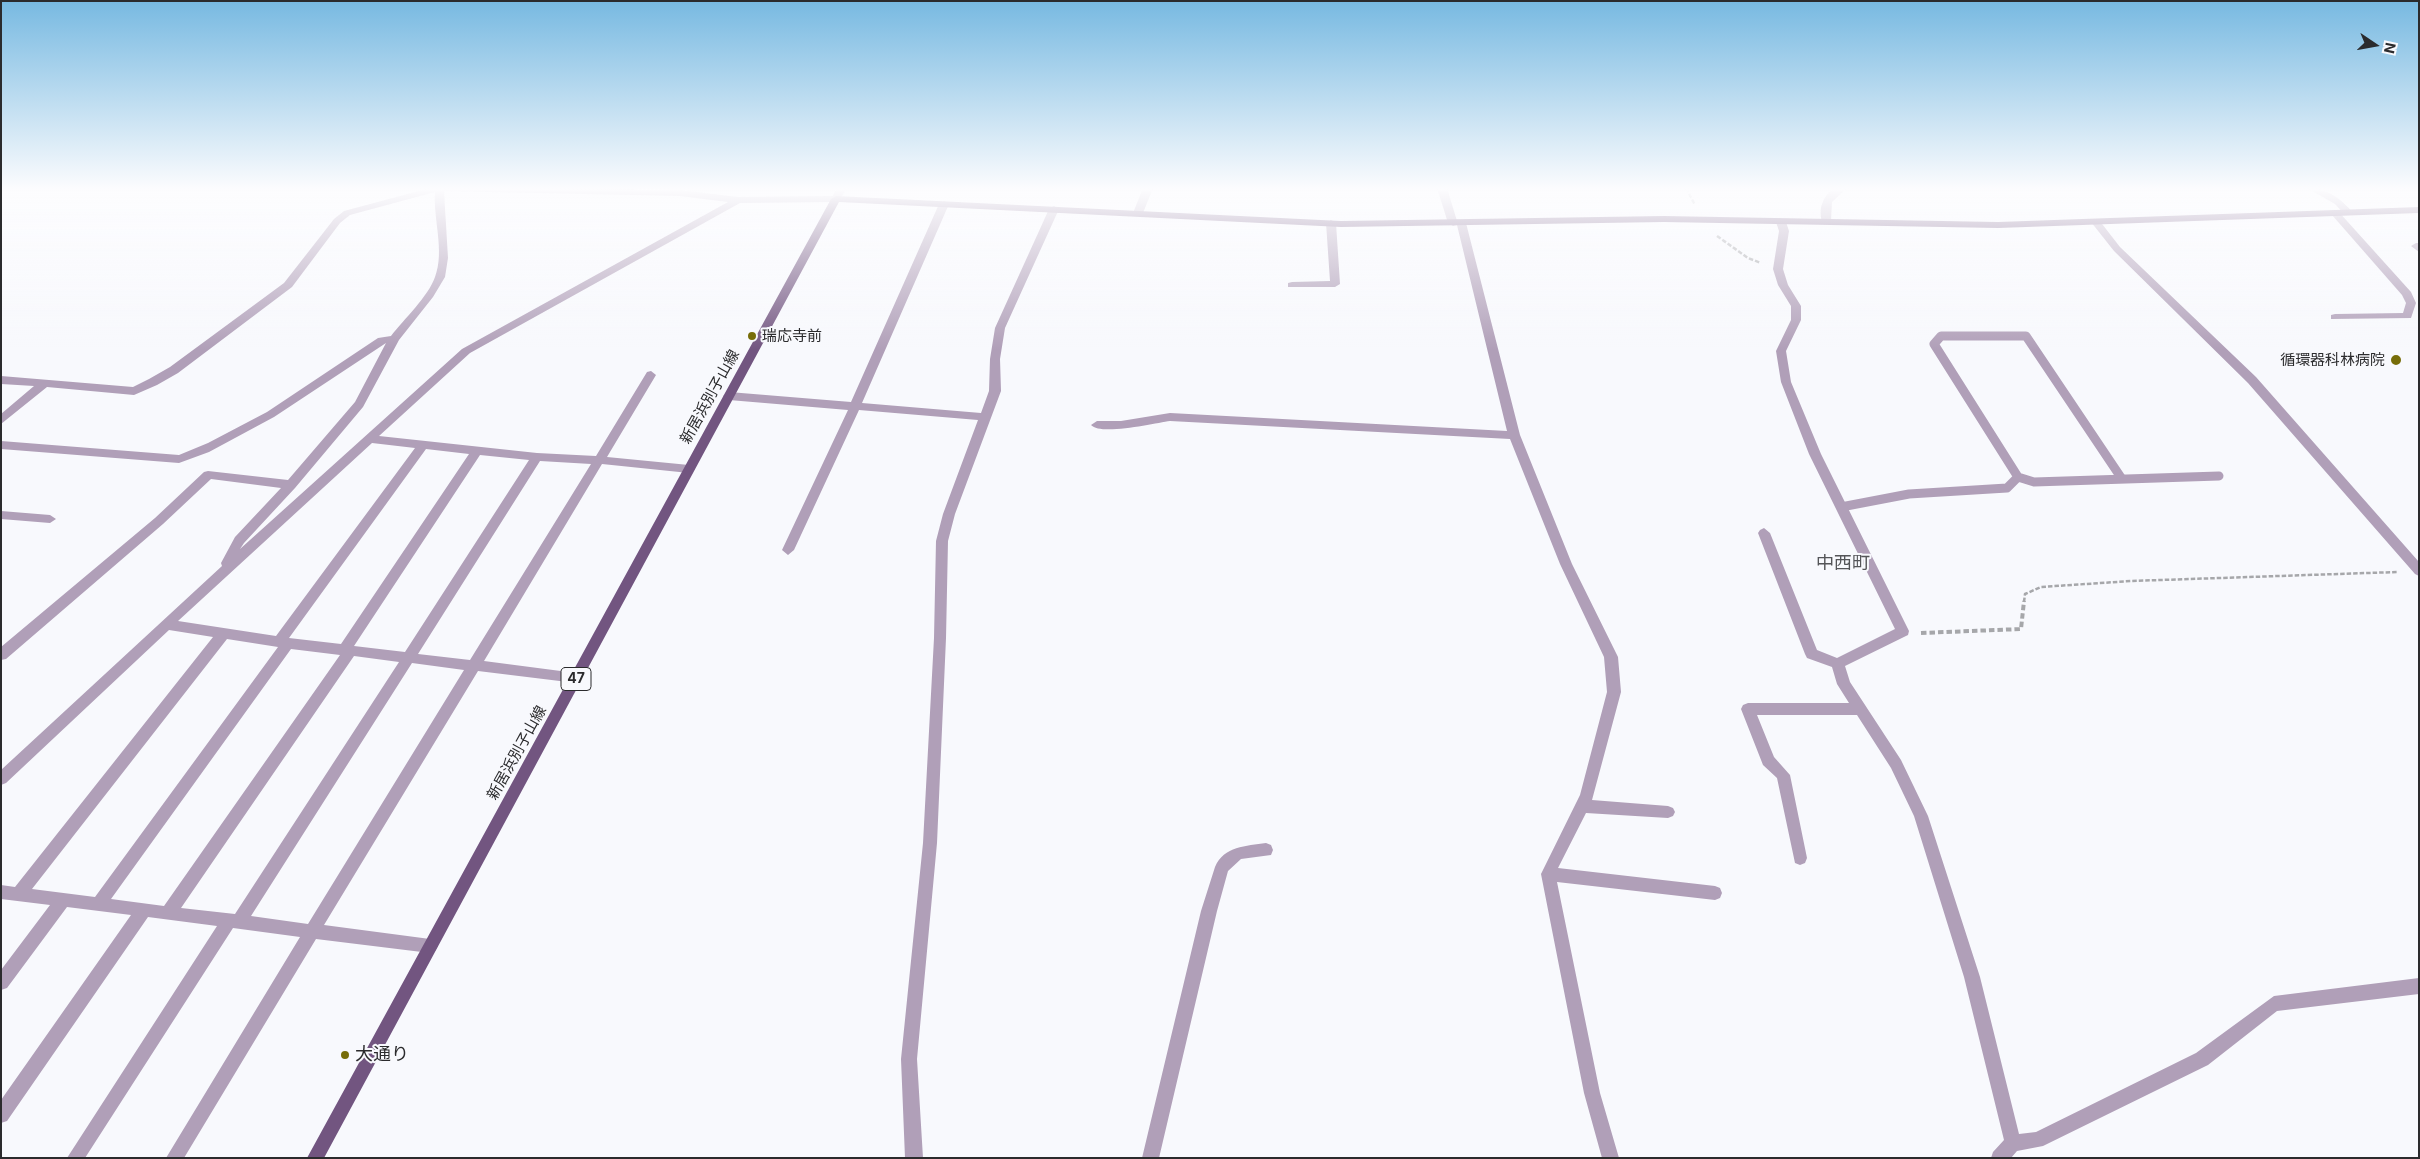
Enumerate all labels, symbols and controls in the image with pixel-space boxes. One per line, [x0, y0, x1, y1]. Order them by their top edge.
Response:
north arrow [2350, 20, 2400, 70]
text: N [2381, 41, 2400, 55]
place label: 瑞応寺前 [762, 327, 822, 345]
marker: 瑞応寺前 [746, 330, 758, 342]
street label: 新居浜別子山線 [677, 347, 743, 447]
place label: 循環器科林病院 [2280, 351, 2385, 369]
marker: 循環器科林病院 [2389, 353, 2403, 367]
district label: 中西町 [1816, 553, 1870, 575]
road number: 47 [561, 668, 591, 691]
street label: 新居浜別子山線 [484, 703, 550, 803]
place label: 大通り [355, 1044, 409, 1066]
marker: 大通り [339, 1049, 351, 1061]

